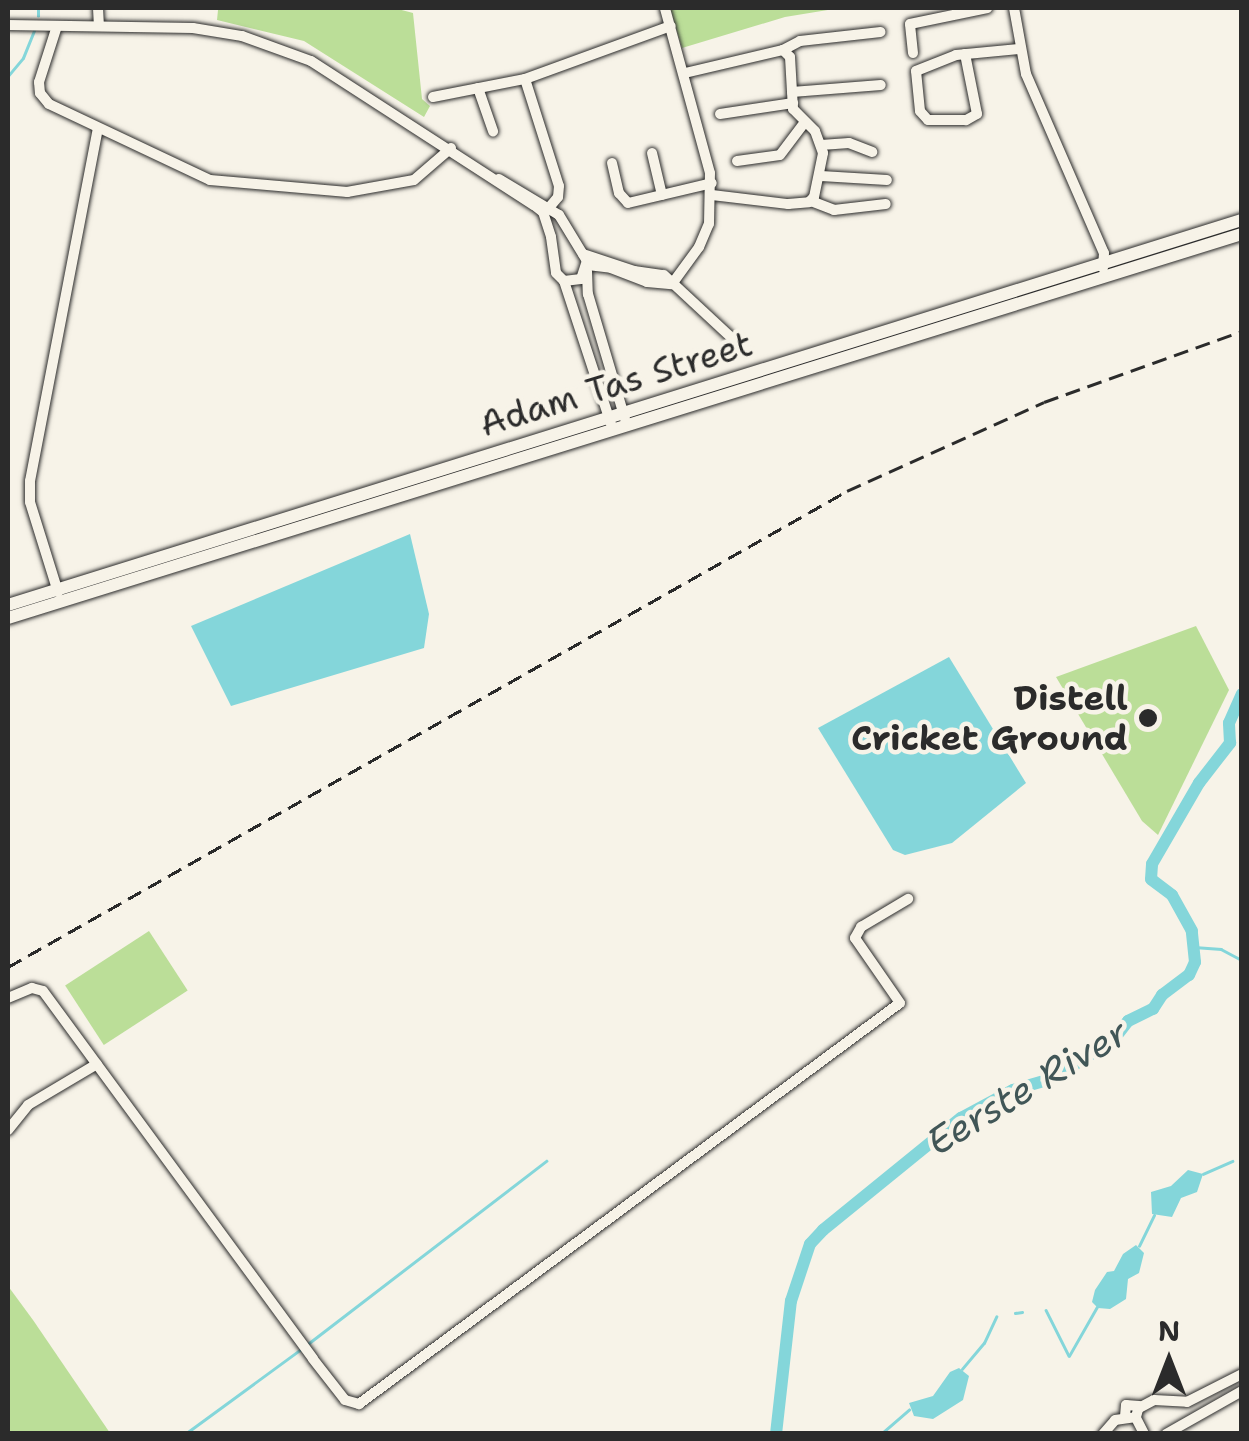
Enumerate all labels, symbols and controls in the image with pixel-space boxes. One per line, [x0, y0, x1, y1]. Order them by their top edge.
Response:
street label: Adam Tas Street [475, 323, 757, 445]
place label: Distell Cricket Ground [851, 677, 1128, 759]
marker: Distell Cricket Ground [1137, 707, 1159, 729]
water label: Eerste River [918, 1009, 1136, 1165]
north arrow [1119, 1311, 1219, 1411]
text: N [1158, 1312, 1180, 1350]

